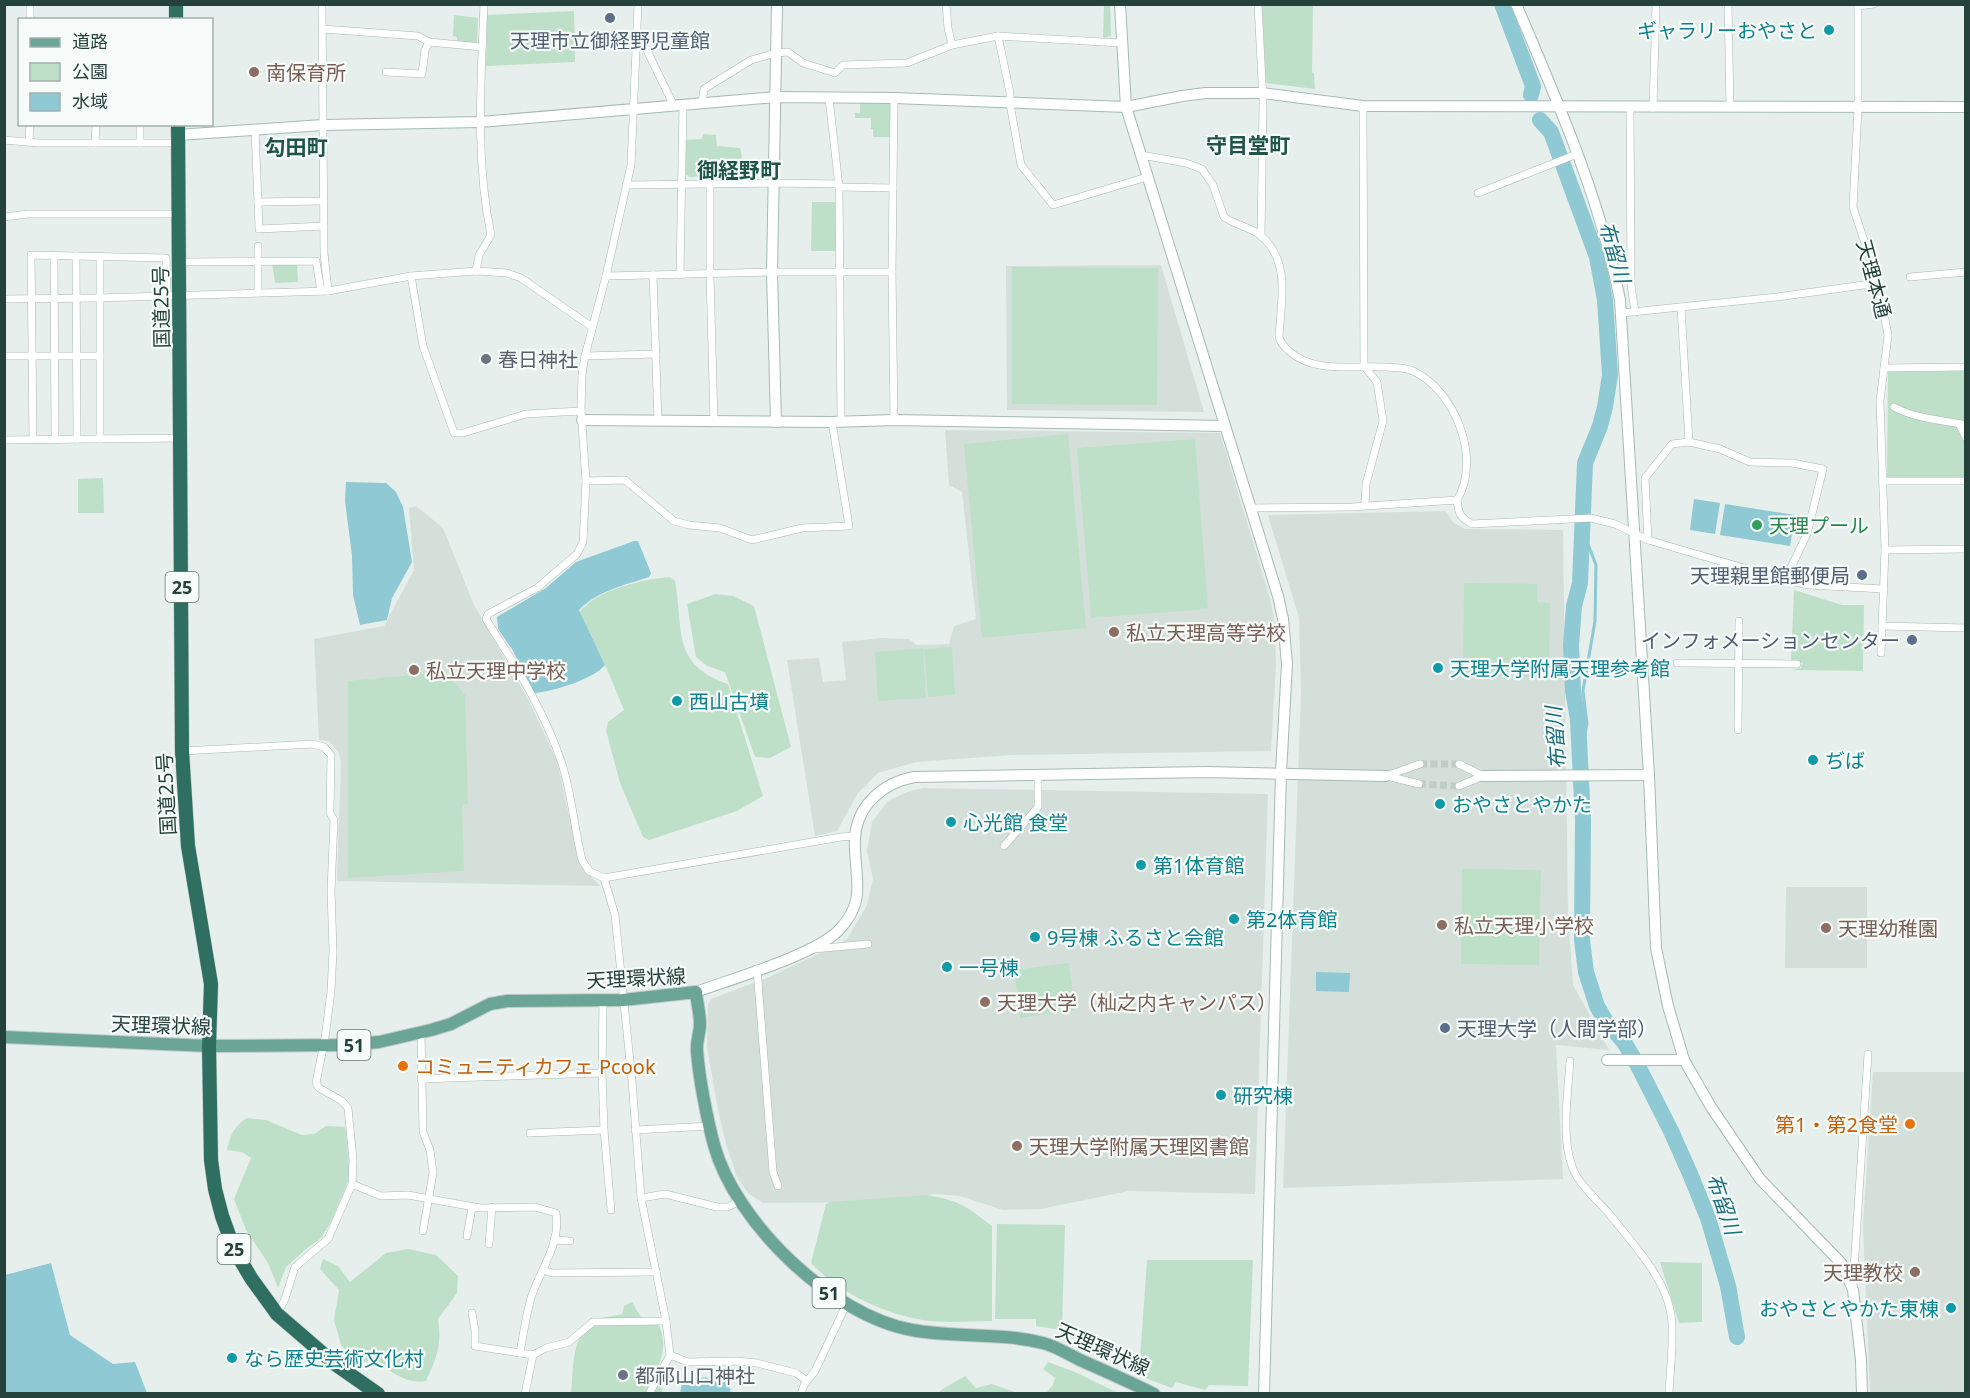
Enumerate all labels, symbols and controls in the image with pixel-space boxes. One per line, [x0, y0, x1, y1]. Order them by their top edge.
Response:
marker: 天理市立御経野児童館 [603, 11, 617, 25]
place label: ギャラリーおやさと [1637, 17, 1817, 44]
legend [18, 18, 213, 126]
marker: ギャラリーおやさと [1822, 23, 1836, 37]
place label: 天理市立御経野児童館 [510, 27, 710, 54]
text: 道路 [72, 29, 108, 53]
text: 公園 [72, 59, 108, 83]
place label: 南保育所 [266, 59, 346, 86]
marker: 南保育所 [247, 65, 261, 79]
text: 水域 [72, 89, 108, 113]
district label: 守目堂町 [1206, 131, 1290, 159]
district label: 勾田町 [265, 133, 328, 161]
district label: 御経野町 [697, 156, 781, 184]
water label: 布留川 [1593, 218, 1638, 288]
street label: 天理本通 [1851, 237, 1897, 321]
street label: 国道25号 [147, 265, 175, 349]
place label: 春日神社 [498, 346, 578, 373]
marker: 春日神社 [479, 352, 493, 366]
place label: 天理プール [1769, 512, 1869, 539]
marker: 天理プール [1750, 518, 1764, 532]
place label: 天理親里館郵便局 [1690, 562, 1850, 589]
marker: 天理親里館郵便局 [1855, 568, 1869, 582]
road number: 25 [166, 572, 198, 602]
place label: 私立天理高等学校 [1126, 619, 1286, 646]
marker: 私立天理高等学校 [1107, 625, 1121, 639]
place label: インフォメーションセンター [1641, 627, 1900, 654]
marker: インフォメーションセンター [1905, 633, 1919, 647]
place label: 天理大学附属天理参考館 [1450, 655, 1670, 682]
place label: 私立天理中学校 [426, 657, 566, 684]
marker: 天理大学附属天理参考館 [1431, 661, 1445, 675]
marker: 私立天理中学校 [407, 663, 421, 677]
place label: 西山古墳 [689, 688, 769, 715]
marker: 西山古墳 [670, 694, 684, 708]
water label: 布留川 [1539, 704, 1571, 770]
place label: ぢば [1825, 747, 1865, 774]
street label: 国道25号 [150, 752, 182, 836]
marker: ぢば [1806, 753, 1820, 767]
place label: おやさとやかた [1452, 791, 1592, 818]
marker: おやさとやかた [1433, 797, 1447, 811]
place label: 心光館 食堂 [963, 809, 1068, 836]
marker: 心光館 食堂 [944, 815, 958, 829]
place label: 第1体育館 [1153, 852, 1244, 879]
marker: 第1体育館 [1134, 858, 1148, 872]
place label: 第2体育館 [1246, 906, 1337, 933]
marker: 第2体育館 [1227, 912, 1241, 926]
place label: 私立天理小学校 [1454, 912, 1594, 939]
place label: 天理幼稚園 [1838, 915, 1938, 942]
marker: 私立天理小学校 [1435, 918, 1449, 932]
marker: 天理幼稚園 [1819, 921, 1833, 935]
place label: 9号棟 ふるさと会館 [1047, 924, 1224, 951]
marker: 9号棟 ふるさと会館 [1028, 930, 1042, 944]
place label: 一号棟 [959, 954, 1019, 981]
marker: 一号棟 [940, 960, 954, 974]
street label: 天理環状線 [585, 962, 687, 994]
place label: 天理大学（杣之内キャンパス） [997, 989, 1277, 1016]
marker: 天理大学（杣之内キャンパス） [978, 995, 992, 1009]
street label: 天理環状線 [111, 1010, 211, 1040]
place label: 天理大学（人間学部） [1457, 1015, 1657, 1042]
marker: 天理大学（人間学部） [1438, 1021, 1452, 1035]
road number: 51 [338, 1030, 370, 1060]
place label: コミュニティカフェ Pcook [415, 1053, 656, 1080]
marker: コミュニティカフェ Pcook [396, 1059, 410, 1073]
place label: 研究棟 [1233, 1082, 1293, 1109]
marker: 研究棟 [1214, 1088, 1228, 1102]
place label: 第1・第2食堂 [1775, 1111, 1898, 1138]
marker: 第1・第2食堂 [1903, 1117, 1917, 1131]
place label: 天理大学附属天理図書館 [1029, 1133, 1249, 1160]
marker: 天理大学附属天理図書館 [1010, 1139, 1024, 1153]
water label: 布留川 [1701, 1170, 1748, 1240]
road number: 25 [218, 1234, 250, 1264]
place label: 天理教校 [1823, 1259, 1903, 1286]
marker: 天理教校 [1908, 1265, 1922, 1279]
road number: 51 [812, 1278, 846, 1308]
place label: おやさとやかた東棟 [1759, 1295, 1939, 1322]
marker: おやさとやかた東棟 [1944, 1301, 1958, 1315]
street label: 天理環状線 [1052, 1316, 1154, 1382]
place label: なら歴史芸術文化村 [244, 1345, 424, 1372]
marker: なら歴史芸術文化村 [225, 1351, 239, 1365]
place label: 都祁山口神社 [635, 1362, 755, 1389]
marker: 都祁山口神社 [616, 1368, 630, 1382]

